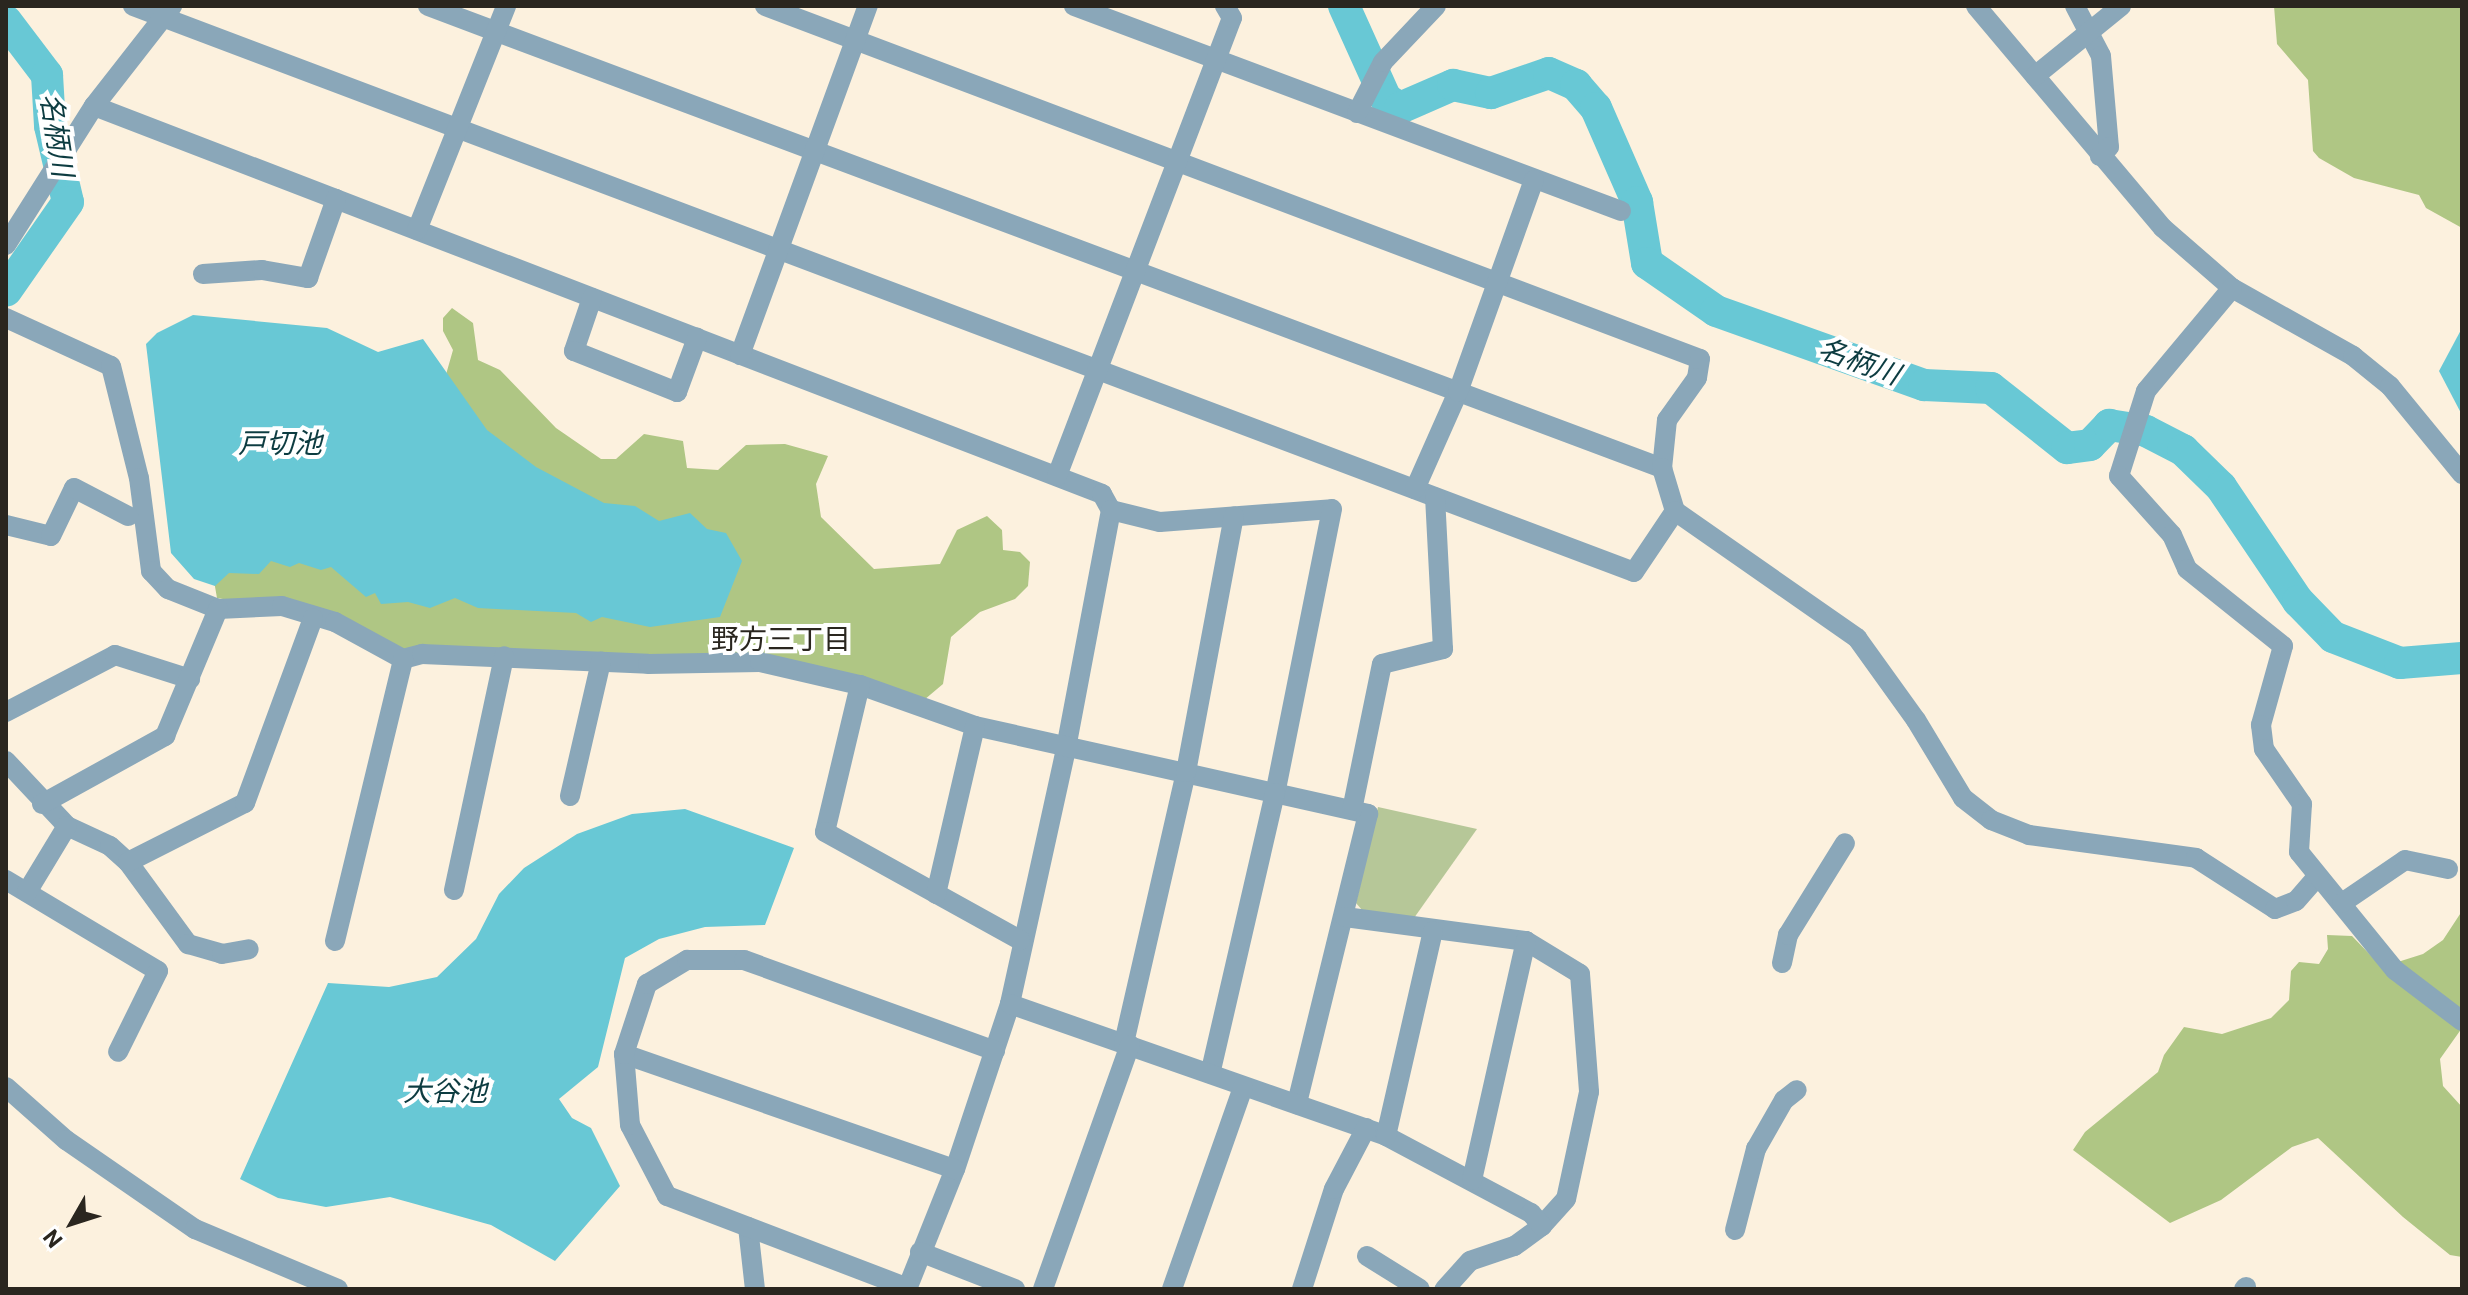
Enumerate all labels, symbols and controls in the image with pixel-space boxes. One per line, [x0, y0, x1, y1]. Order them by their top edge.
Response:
water label: 名柄川 [33, 91, 79, 179]
water label: 名柄川 [1814, 332, 1904, 392]
water label: 戸切池 [238, 427, 322, 461]
district label: 野方三丁目 [711, 623, 851, 657]
water label: 大谷池 [403, 1075, 487, 1109]
north arrow [32, 1183, 112, 1263]
text: N [38, 1225, 68, 1252]

